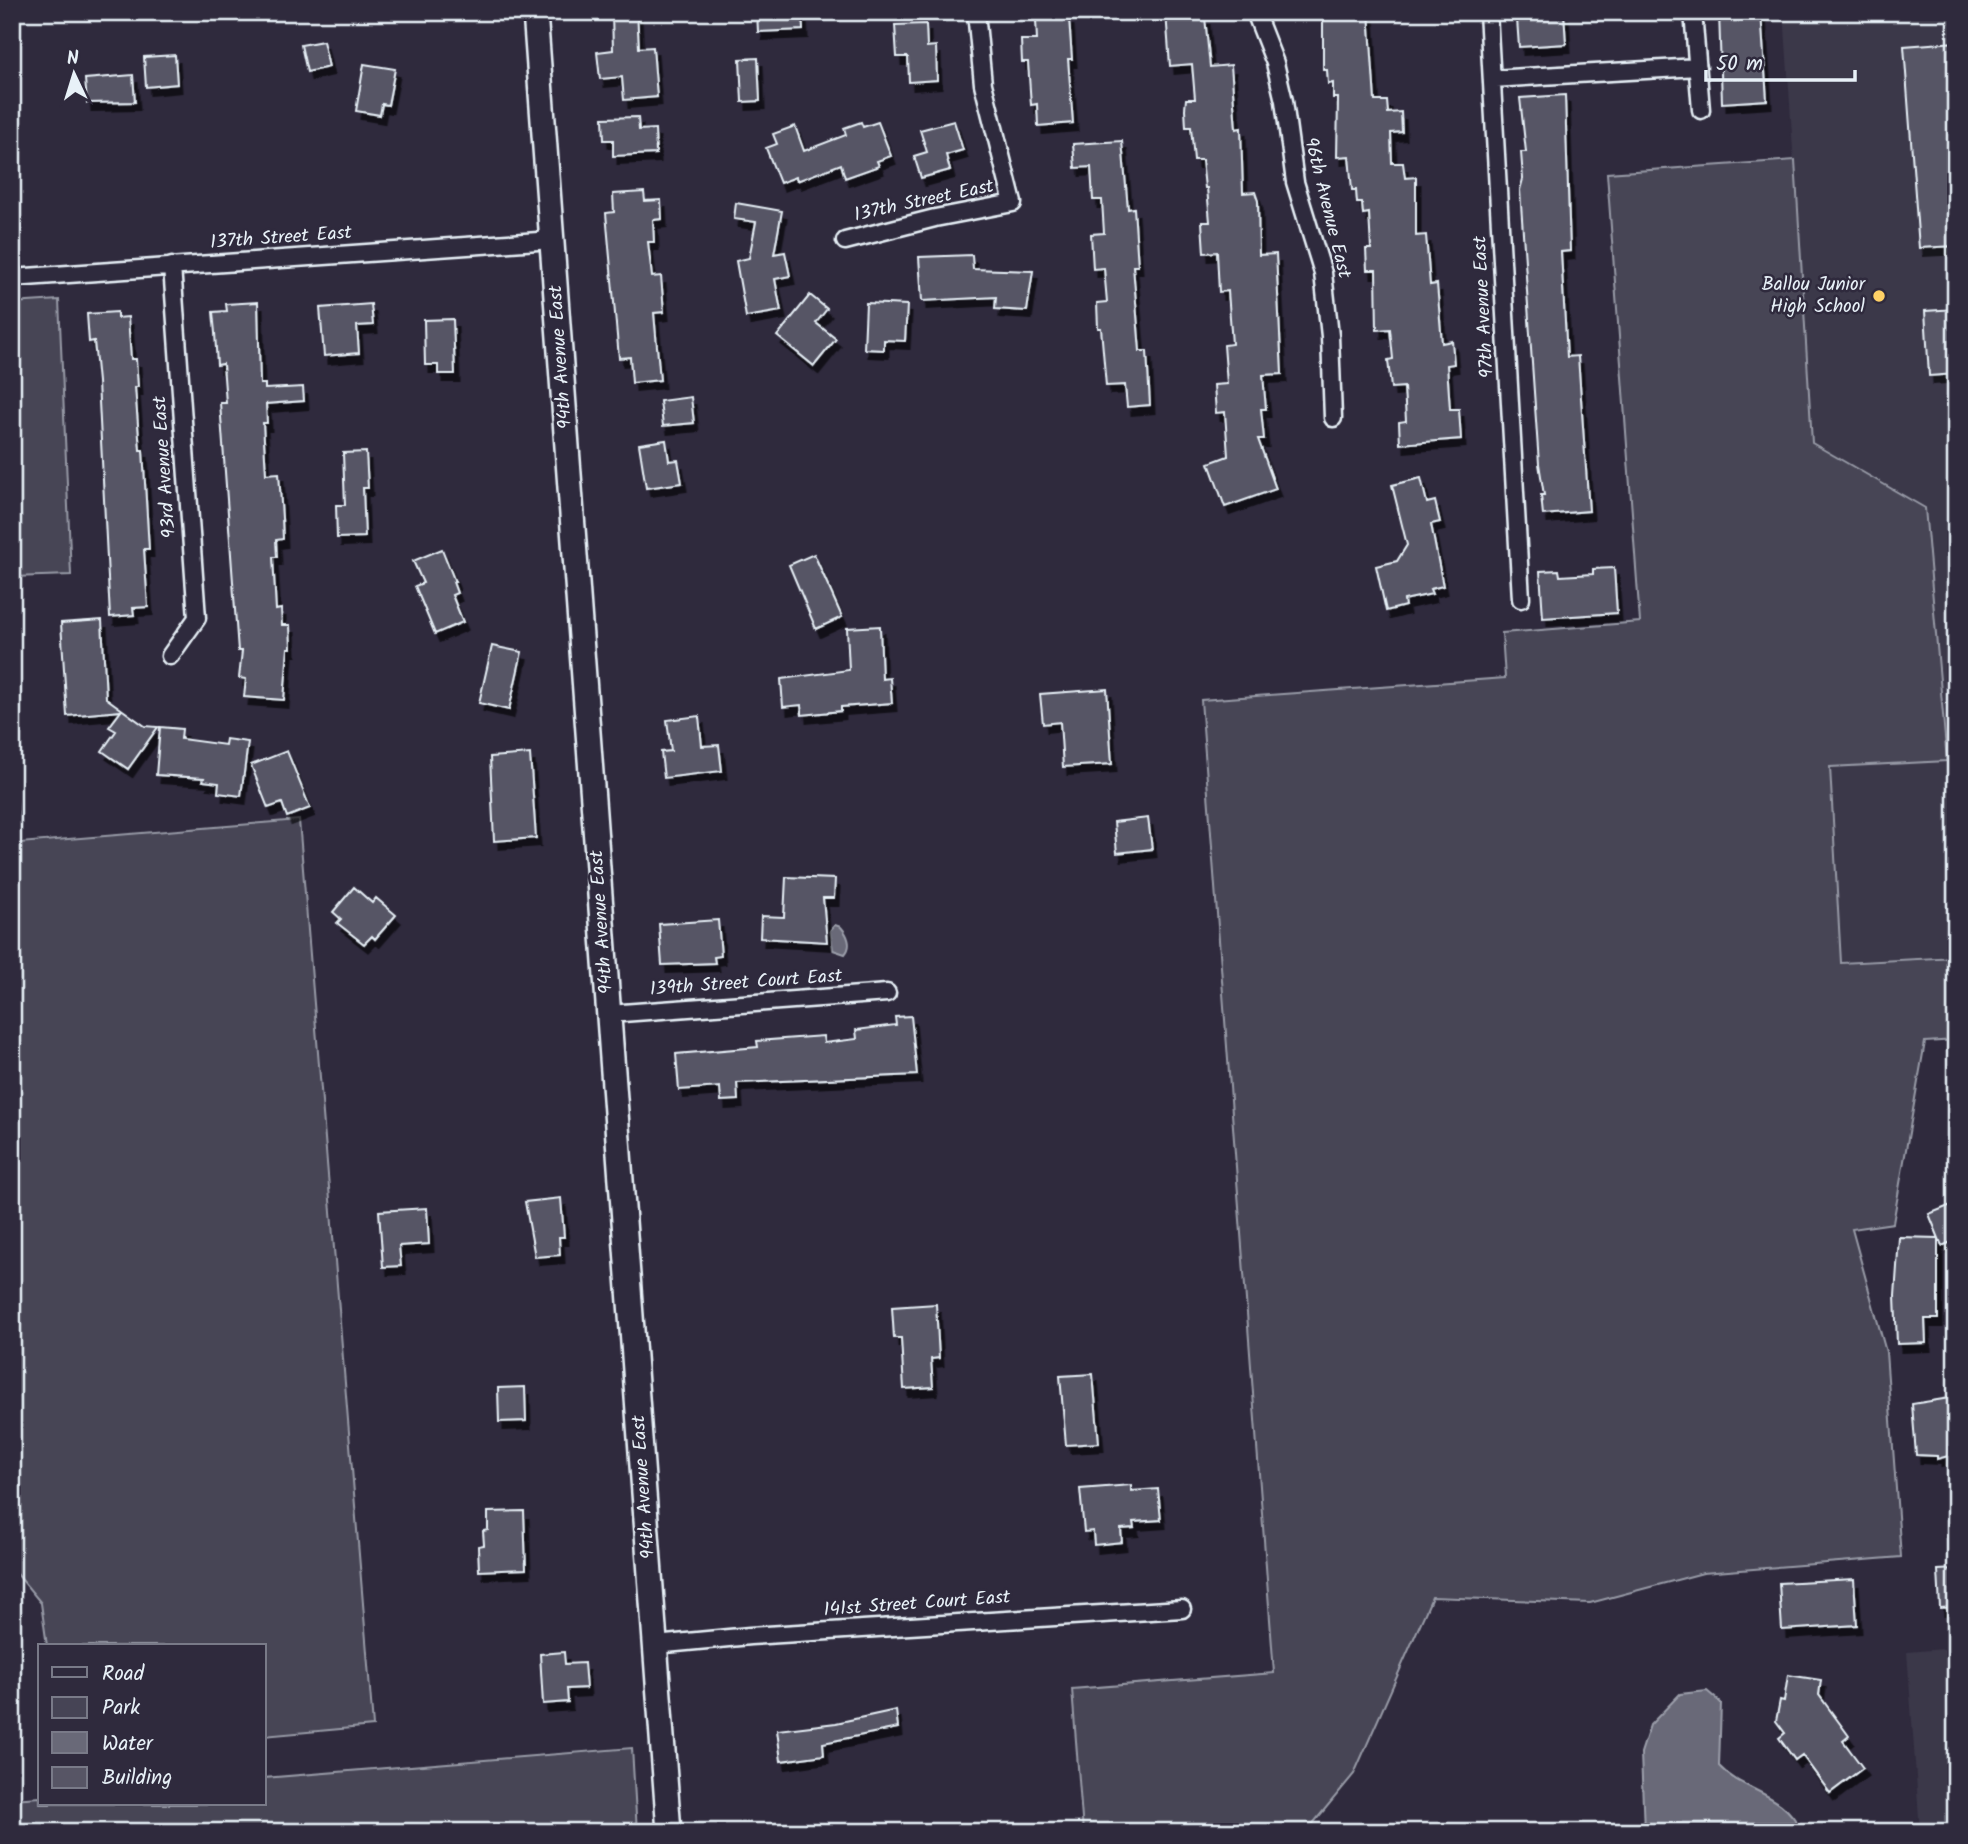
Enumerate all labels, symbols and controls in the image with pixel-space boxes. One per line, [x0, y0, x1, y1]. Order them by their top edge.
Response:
north arrow [38, 38, 108, 108]
scale bar [1706, 38, 1854, 82]
text: N [66, 44, 80, 74]
text: 50 m [1716, 48, 1763, 81]
street label: 96th Avenue East [1295, 134, 1359, 282]
street label: 137th Street East [851, 171, 997, 230]
street label: 137th Street East [209, 218, 354, 258]
street label: 97th Avenue East [1465, 235, 1503, 379]
place label: Ballou Junior High School [1762, 270, 1867, 322]
street label: 94th Avenue East [541, 284, 581, 430]
marker: Ballou Junior High School [1871, 288, 1887, 304]
street label: 93rd Avenue East [145, 394, 185, 539]
street label: 94th Avenue East [582, 849, 622, 995]
street label: 139th Street Court East [649, 961, 844, 1005]
street label: 94th Avenue East [624, 1414, 664, 1560]
street label: 141st Street Court East [823, 1582, 1012, 1625]
legend [38, 1644, 266, 1806]
text: Road [102, 1658, 145, 1691]
text: Park [102, 1692, 140, 1725]
text: Water [102, 1728, 154, 1761]
text: Building [102, 1762, 172, 1795]

